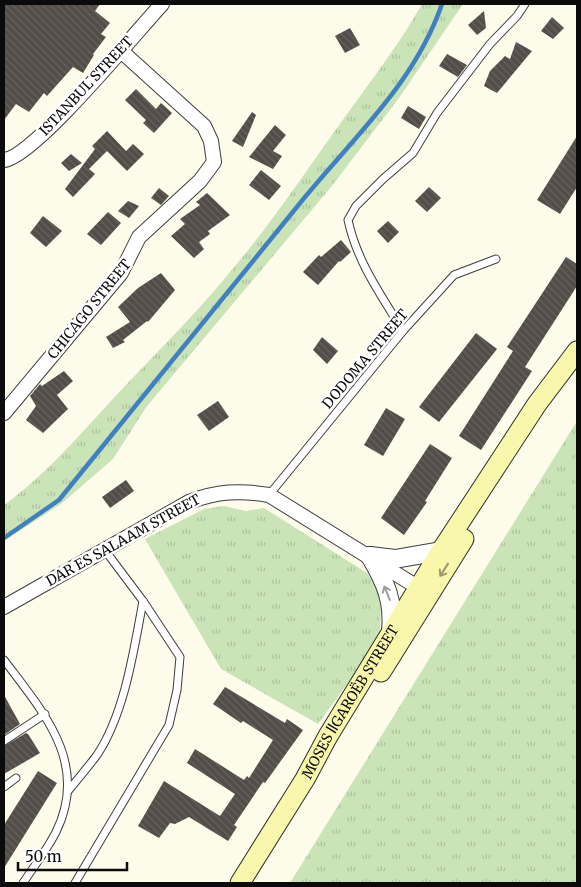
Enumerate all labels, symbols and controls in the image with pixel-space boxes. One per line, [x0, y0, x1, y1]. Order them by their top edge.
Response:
street label: ISTANBUL STREET [35, 32, 137, 140]
street label: CHICAGO STREET [43, 255, 135, 362]
street label: DODOMA STREET [318, 305, 412, 412]
street label: DAR ES SALAAM STREET [43, 490, 204, 590]
one-way arrow [439, 563, 449, 577]
one-way arrow [382, 586, 392, 601]
street label: MOSES ǁGAROËB STREET [298, 622, 403, 782]
scale bar [18, 840, 126, 872]
text: 50 m [25, 847, 62, 866]

